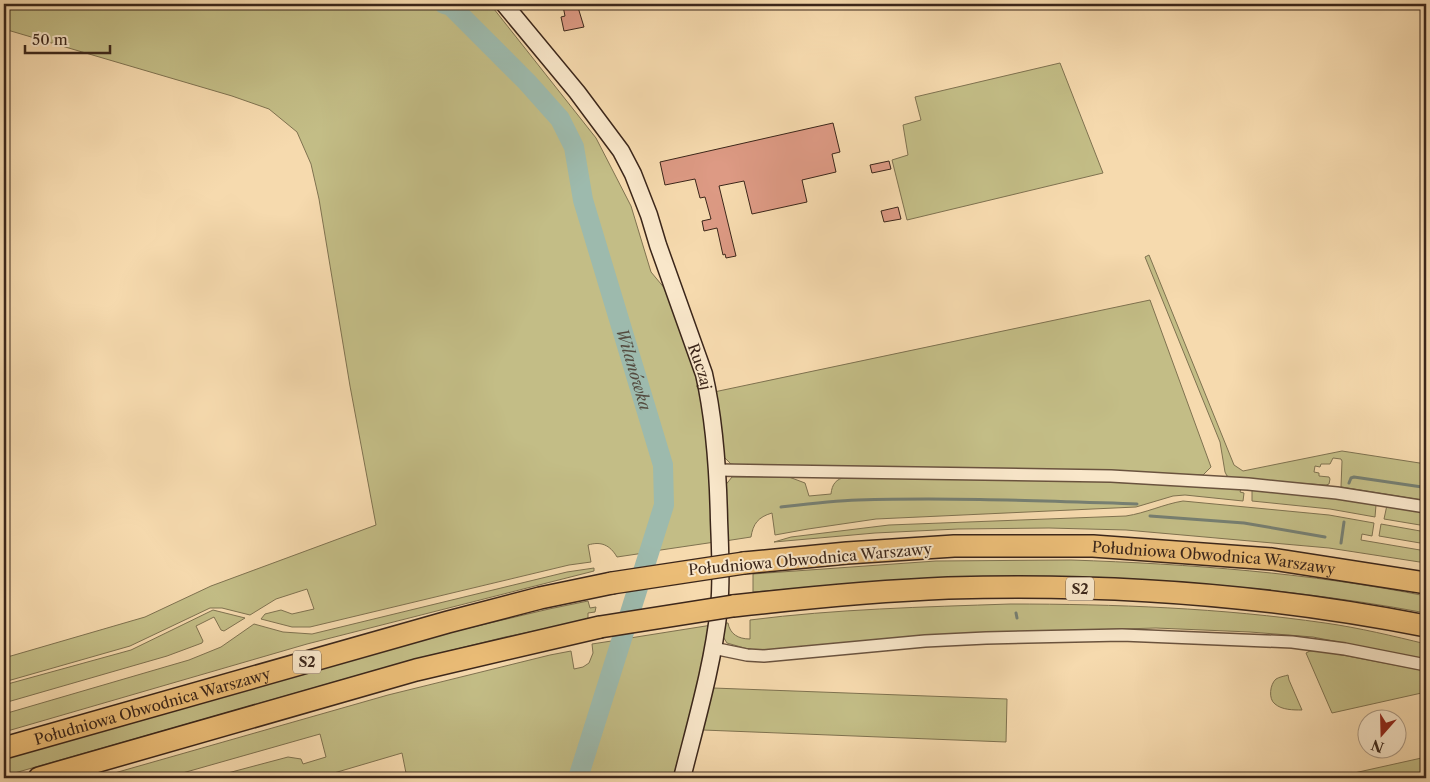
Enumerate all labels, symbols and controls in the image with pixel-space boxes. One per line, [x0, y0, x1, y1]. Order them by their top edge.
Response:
scale bar [25, 22, 110, 54]
text: 50 m [32, 30, 68, 49]
water label: Wilanówka [612, 325, 656, 413]
street label: Ruczaj [684, 341, 717, 391]
street label: Południowa Obwodnica Warszawy [1091, 536, 1337, 578]
street label: Południowa Obwodnica Warszawy [687, 539, 933, 579]
road number: S2 [1066, 578, 1094, 600]
road number: S2 [293, 650, 321, 674]
street label: Południowa Obwodnica Warszawy [32, 663, 273, 748]
north arrow [1358, 710, 1408, 760]
text: N [1369, 736, 1386, 757]

